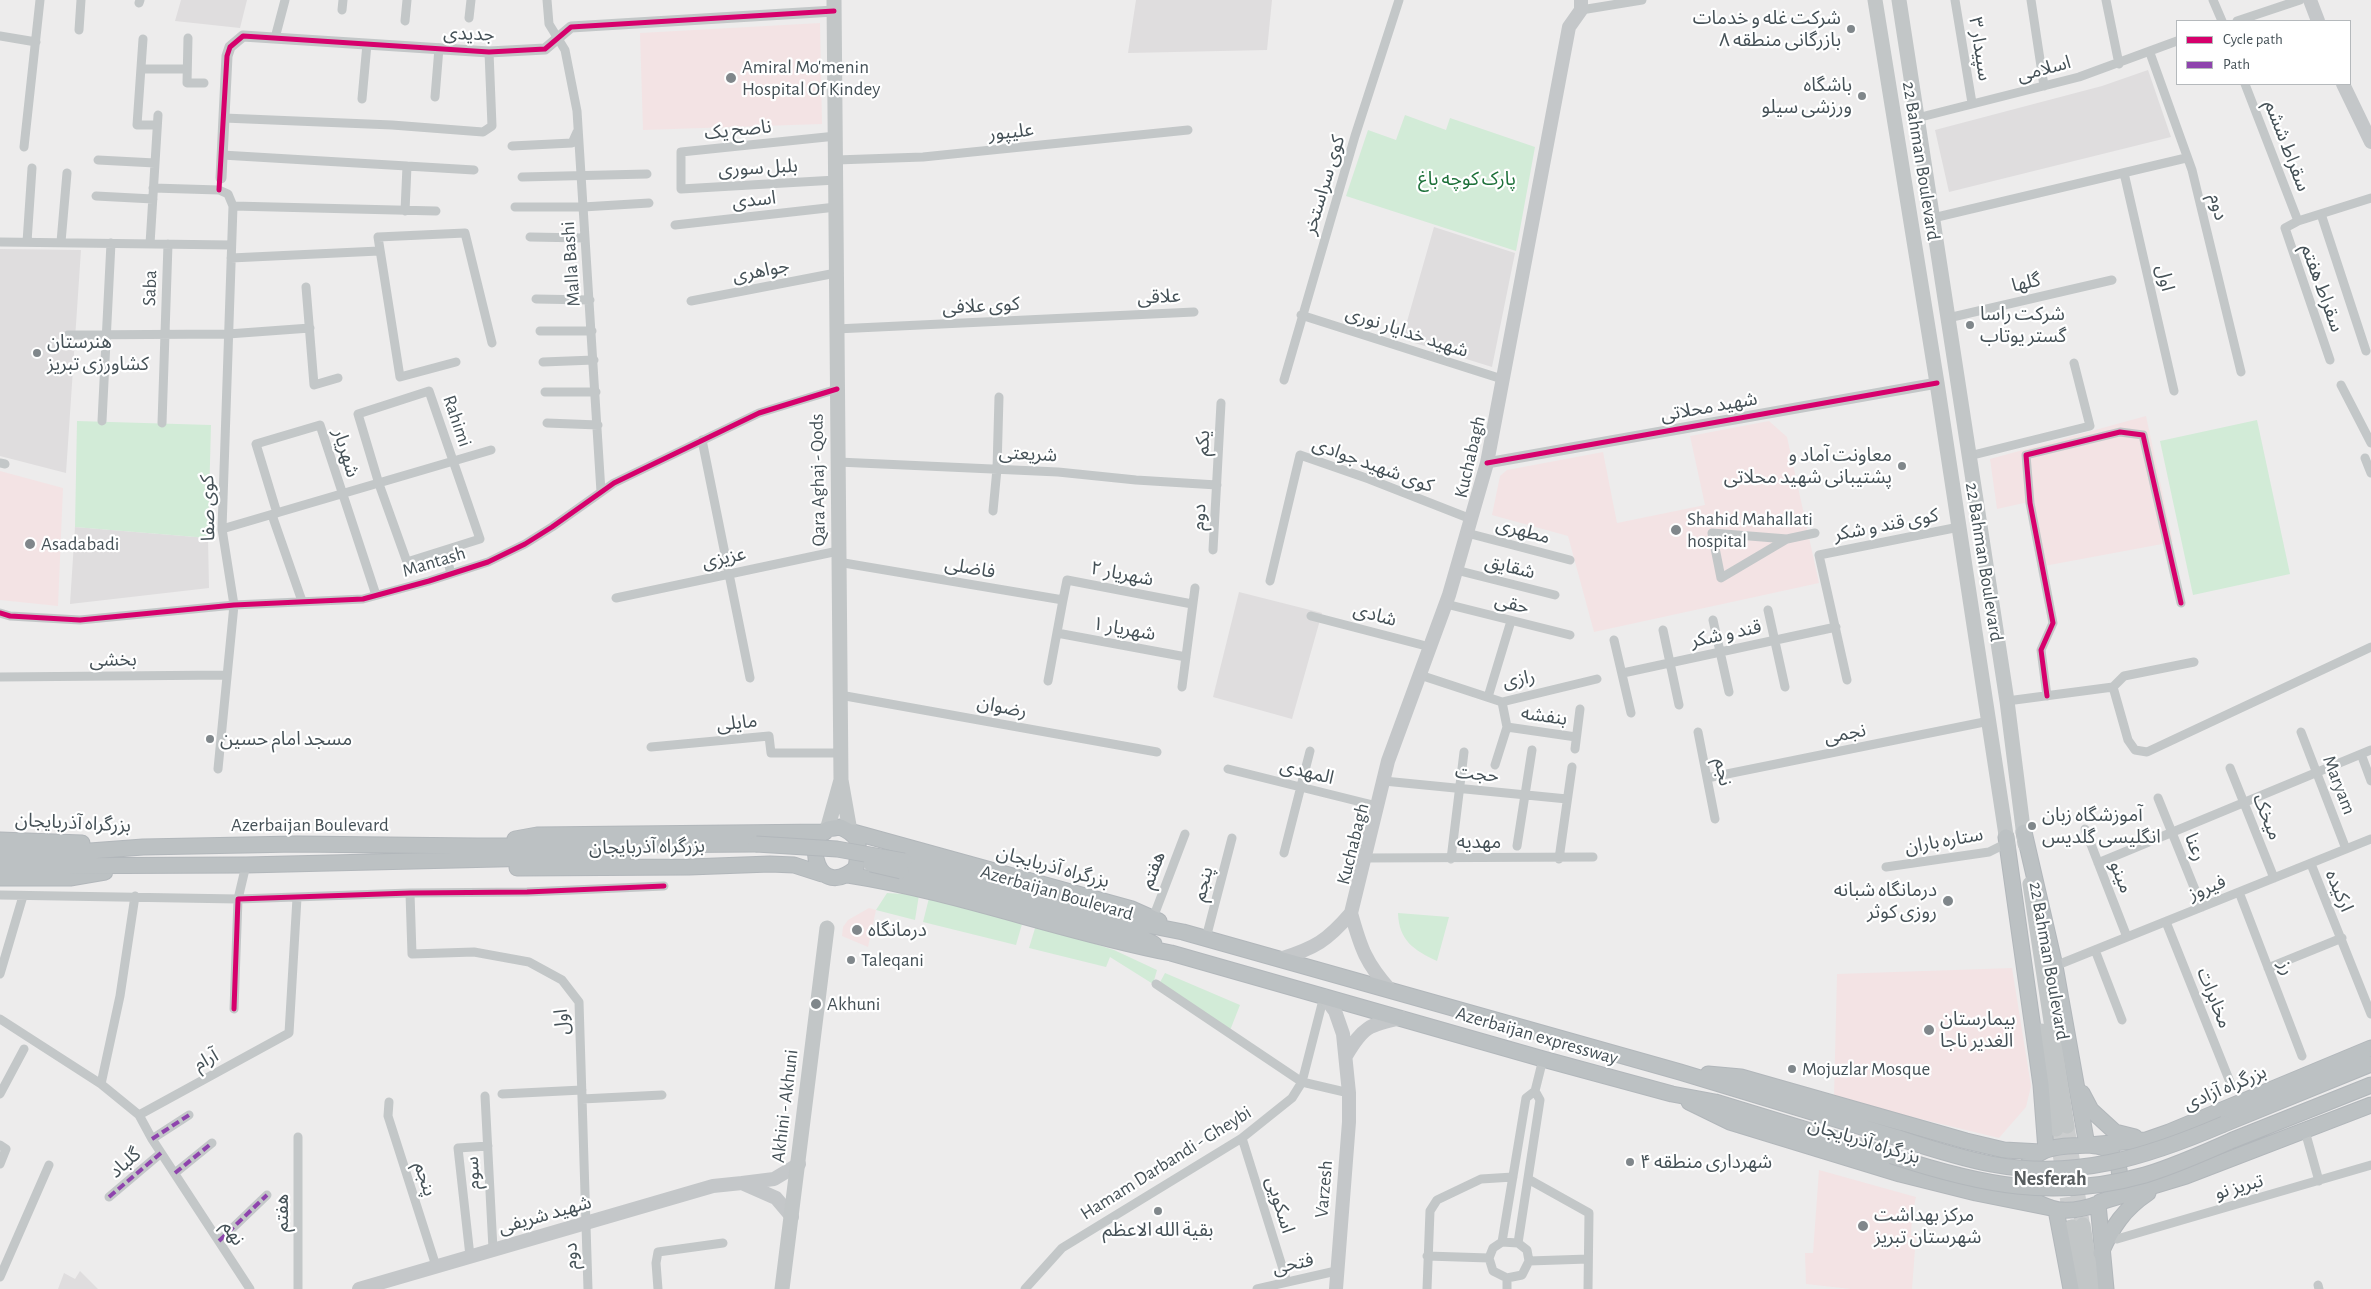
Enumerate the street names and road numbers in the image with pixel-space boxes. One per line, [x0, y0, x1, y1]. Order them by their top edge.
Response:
street label: سپیدار ۳ [1964, 15, 1996, 83]
street label: جدیدی [443, 22, 495, 46]
street label: اسلامی [2015, 51, 2073, 87]
street label: 22 Bahman Boulevard [1897, 80, 1945, 242]
street label: سقراط ششم [2259, 97, 2315, 195]
street label: ناصح یک [703, 115, 773, 145]
street label: علیپور [987, 118, 1035, 146]
street label: کوی سراستخر [1298, 133, 1350, 237]
street label: بلبل سوری [718, 155, 798, 181]
street label: اسدی [731, 186, 777, 214]
street label: دوم [2204, 191, 2232, 223]
street label: Malla Bashi [557, 221, 585, 307]
street label: سقراط هفتم [2296, 241, 2348, 335]
street label: جواهری [731, 254, 791, 288]
street label: اول [2151, 263, 2179, 293]
street label: گلها [2009, 269, 2043, 297]
street label: Saba [138, 270, 162, 306]
street label: علاقی [1137, 284, 1181, 310]
street label: کوی علافی [942, 293, 1020, 319]
street label: شهید خدایار نوری [1343, 301, 1471, 363]
street label: شهید محلاتی [1659, 387, 1759, 427]
street label: Rahimi [438, 392, 476, 450]
street label: Qara Aghaj - Qods [805, 413, 831, 547]
street label: Kuchabagh [1450, 414, 1490, 500]
street label: شهریار [328, 426, 364, 480]
street label: یکم [1191, 429, 1215, 457]
street label: کوی شهید جوادی [1309, 432, 1437, 498]
street label: شریعتی [998, 441, 1058, 467]
street label: کوی صفا [196, 475, 220, 541]
street label: 22 Bahman Boulevard [1960, 481, 2008, 643]
street label: دوم [1187, 503, 1211, 531]
street label: کوی قند و شکر [1832, 504, 1940, 546]
street label: مطهری [1493, 513, 1553, 549]
street label: Mantash [400, 542, 468, 582]
street label: عزیزی [700, 542, 748, 574]
street label: شقایق [1483, 550, 1537, 584]
street label: فاضلی [943, 552, 997, 584]
street label: شهریار ۲ [1089, 557, 1155, 591]
street label: حقی [1492, 589, 1532, 619]
street label: شادی [1351, 598, 1399, 632]
street label: شهریار ۱ [1091, 612, 1157, 646]
street label: قند و شکر [1688, 615, 1764, 653]
street label: بخشی [89, 648, 137, 672]
street label: رازی [1501, 665, 1537, 693]
street label: رضوان [975, 691, 1029, 723]
street label: بنفشه [1519, 701, 1569, 731]
street label: مایلی [715, 710, 759, 736]
street label: نجمی [1822, 719, 1868, 749]
street label: Maryam [2317, 752, 2361, 818]
street label: المهدی [1278, 754, 1336, 790]
street label: نجم [1709, 756, 1737, 788]
street label: حجت [1454, 760, 1500, 788]
street label: میخک [2247, 791, 2287, 843]
street label: Kuchabagh [1332, 801, 1374, 887]
street label: بزرگراه آذربایجان [14, 809, 132, 837]
street label: Azerbaijan Boulevard [231, 814, 389, 836]
street label: ستاره باران [1903, 823, 1985, 859]
street label: رعنا [2179, 830, 2211, 864]
street label: مهدیه [1457, 831, 1501, 853]
street label: بزرگراه آذربایجان [589, 835, 705, 859]
street label: بزرگراه آذربایجان [994, 841, 1112, 893]
street label: هفتم [1136, 848, 1170, 892]
street label: مینو [2105, 858, 2137, 896]
street label: Azerbaijan Boulevard [978, 860, 1136, 926]
street label: پنجم [1188, 864, 1218, 904]
street label: ارکیده [2320, 867, 2358, 915]
street label: فیروز [2185, 870, 2229, 906]
street label: 22 Bahman Boulevard [2024, 880, 2074, 1042]
street label: رز [2273, 957, 2299, 979]
street label: مخابرات [2192, 964, 2236, 1032]
street label: Azerbaijan expressway [1453, 1002, 1621, 1070]
street label: اول [550, 1008, 574, 1036]
street label: آرام [190, 1044, 222, 1076]
street label: Akhini - Akhuni [767, 1048, 803, 1164]
street label: بزرگراه آزادی [2180, 1060, 2270, 1116]
street label: Hamam Darbandi - Gheybi [1076, 1101, 1256, 1225]
street label: بزرگراه آذربایجان [1805, 1113, 1923, 1169]
street label: گلباد [104, 1143, 146, 1183]
street label: سوم [461, 1156, 485, 1190]
street label: پنجم [409, 1159, 441, 1199]
street label: Varzesh [1310, 1159, 1338, 1219]
street label: تبریز نو [2212, 1169, 2266, 1205]
street label: اسکویی [1261, 1174, 1299, 1236]
street label: شهید شریفی [496, 1191, 594, 1239]
street label: هفتم [271, 1194, 293, 1232]
street label: نهم [217, 1216, 249, 1250]
street label: دوم [559, 1242, 583, 1270]
street label: فتحی [1270, 1248, 1316, 1280]

